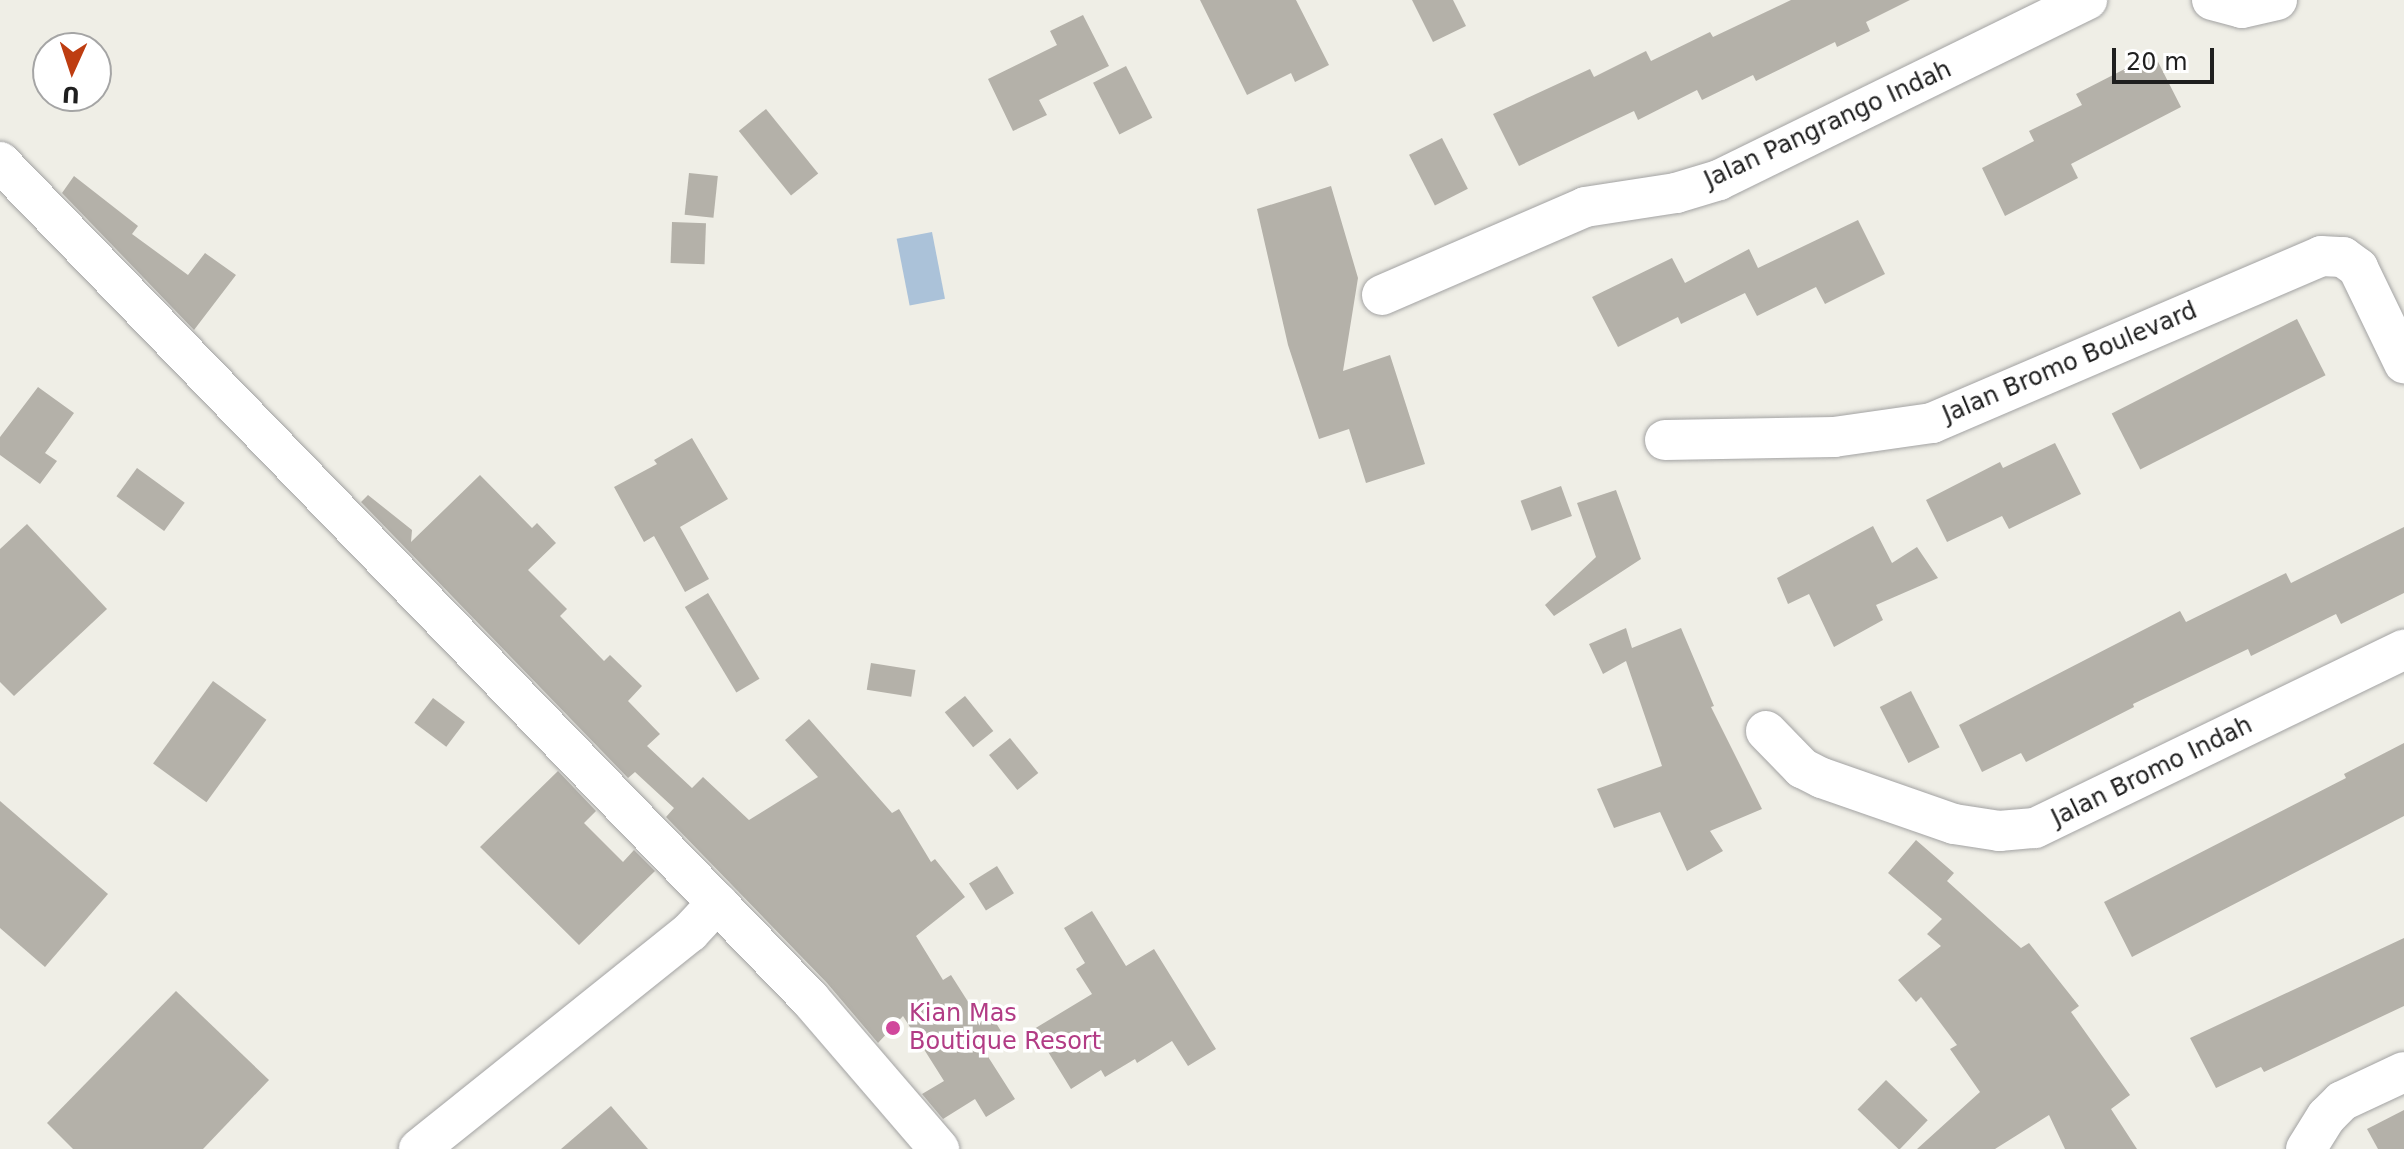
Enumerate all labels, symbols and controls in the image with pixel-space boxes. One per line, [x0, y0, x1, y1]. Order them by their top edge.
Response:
north arrow [32, 32, 112, 112]
scale bar [2116, 32, 2218, 82]
text: 20 m [2126, 48, 2188, 76]
street label: Jalan Pangrango Indah [1700, 55, 1956, 195]
text: U [61, 82, 80, 107]
street label: Jalan Bromo Boulevard [1938, 296, 2202, 430]
street label: Jalan Bromo Indah [2047, 711, 2257, 833]
place label: Kian Mas Boutique Resort [909, 1000, 1101, 1056]
marker: Kian Mas Boutique Resort [884, 1019, 902, 1037]

